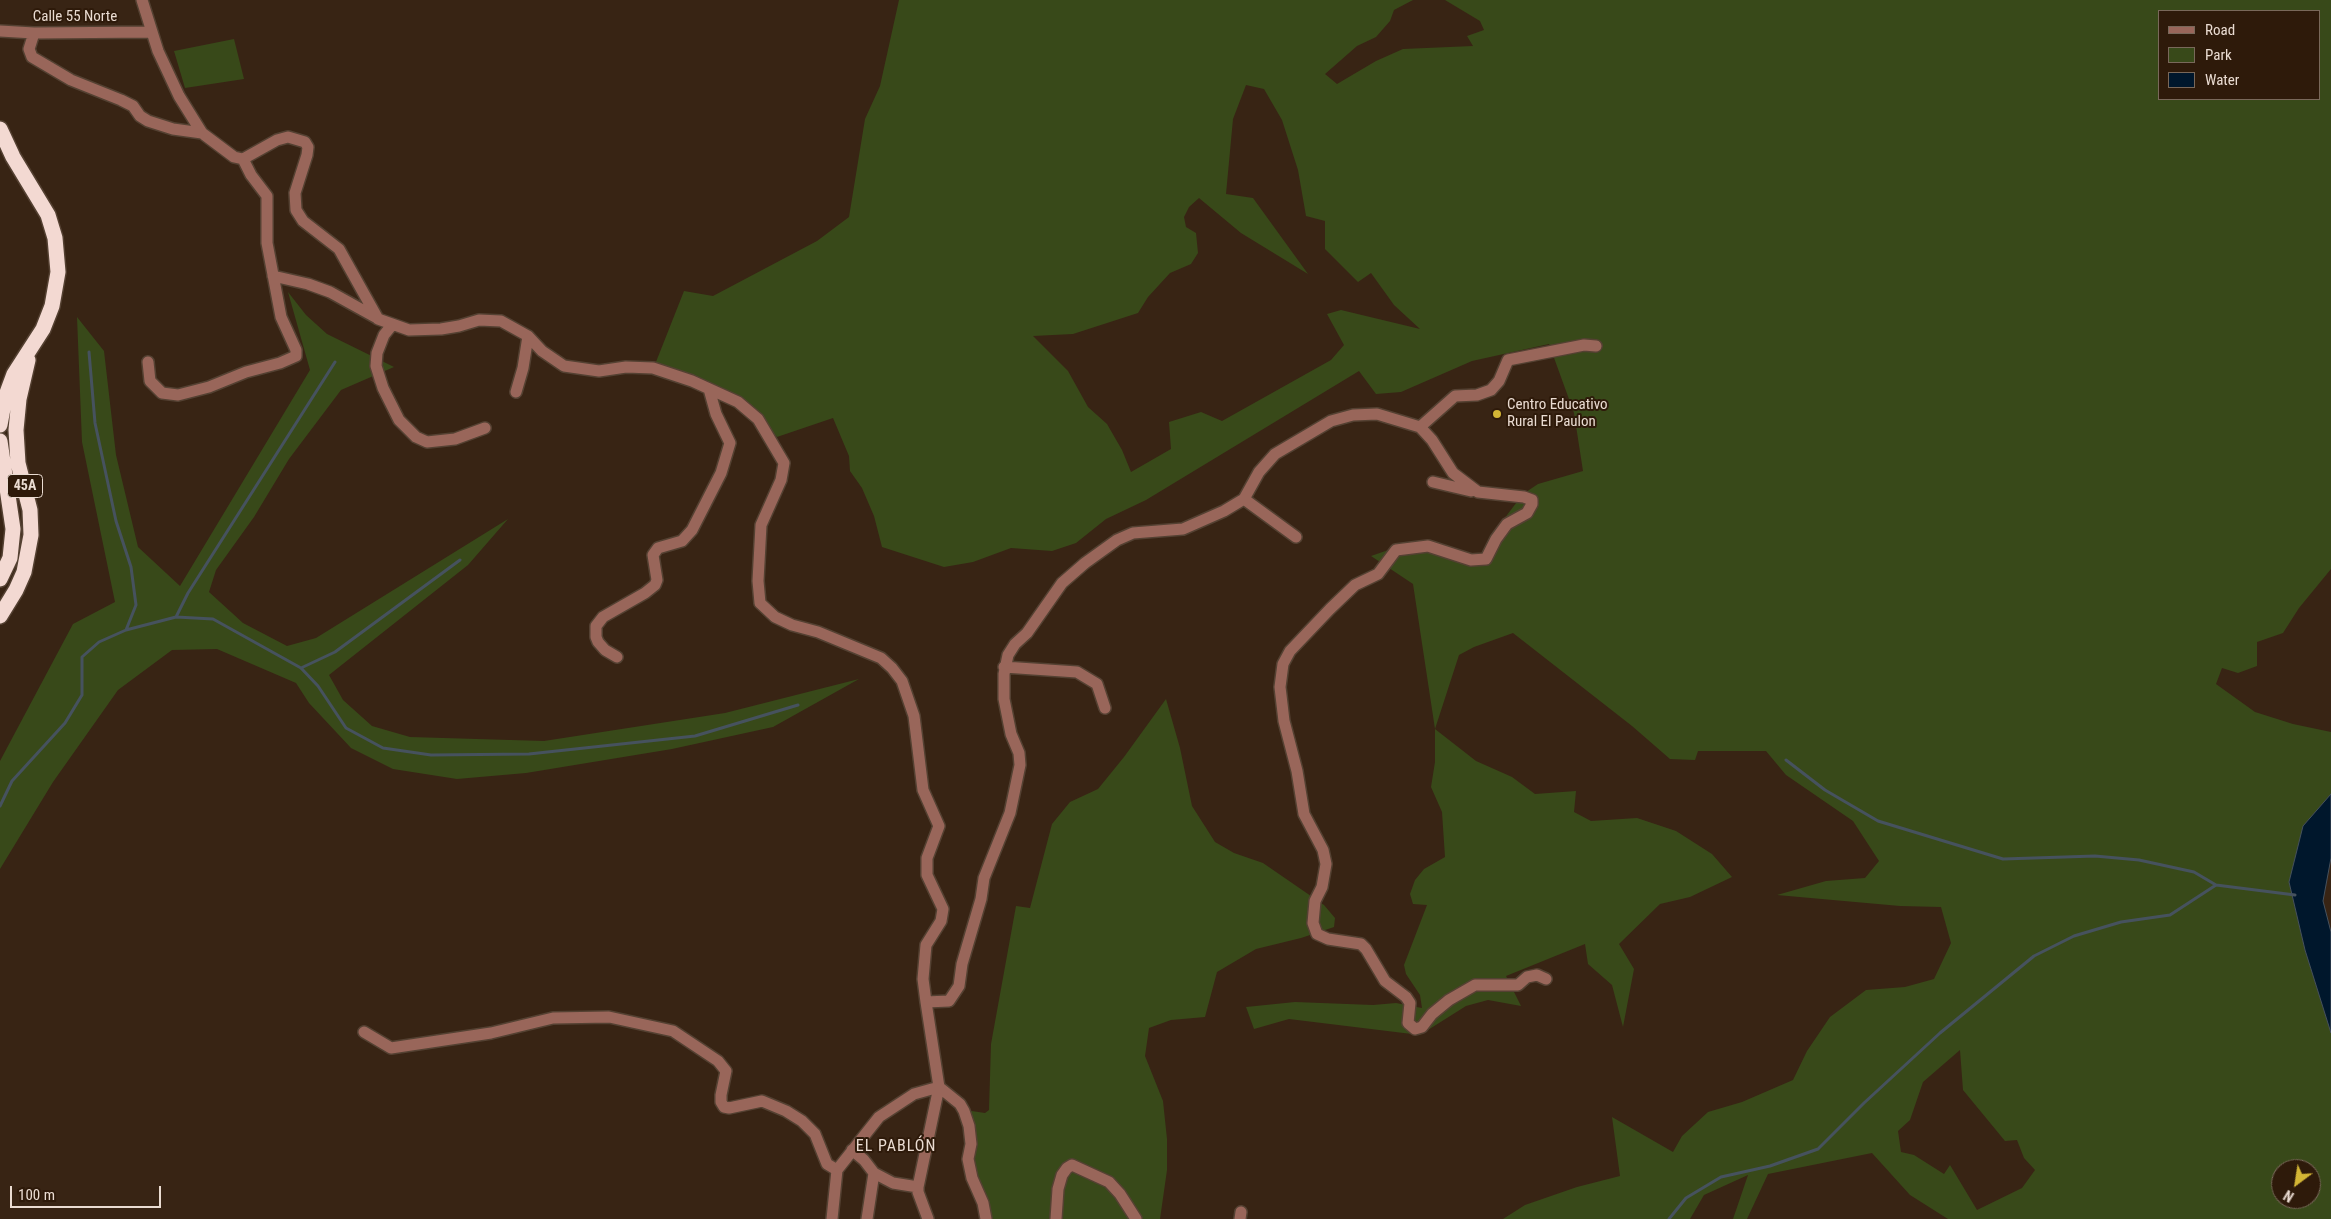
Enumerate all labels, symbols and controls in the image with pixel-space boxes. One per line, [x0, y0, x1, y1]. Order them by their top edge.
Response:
street label: Calle 55 Norte [33, 8, 117, 26]
legend [2158, 10, 2321, 100]
text: Road [2205, 21, 2235, 39]
text: Park [2205, 46, 2232, 64]
text: Water [2205, 71, 2239, 89]
place label: Centro Educativo Rural El Paulon [1507, 396, 1607, 431]
marker: Centro Educativo Rural El Paulon [1491, 408, 1503, 420]
road number: 45A [8, 474, 42, 498]
district label: EL PABLÓN [855, 1137, 937, 1157]
north arrow [2271, 1159, 2321, 1209]
scale bar [12, 1176, 164, 1208]
text: 100 m [18, 1186, 55, 1204]
text: N [2281, 1187, 2297, 1205]

